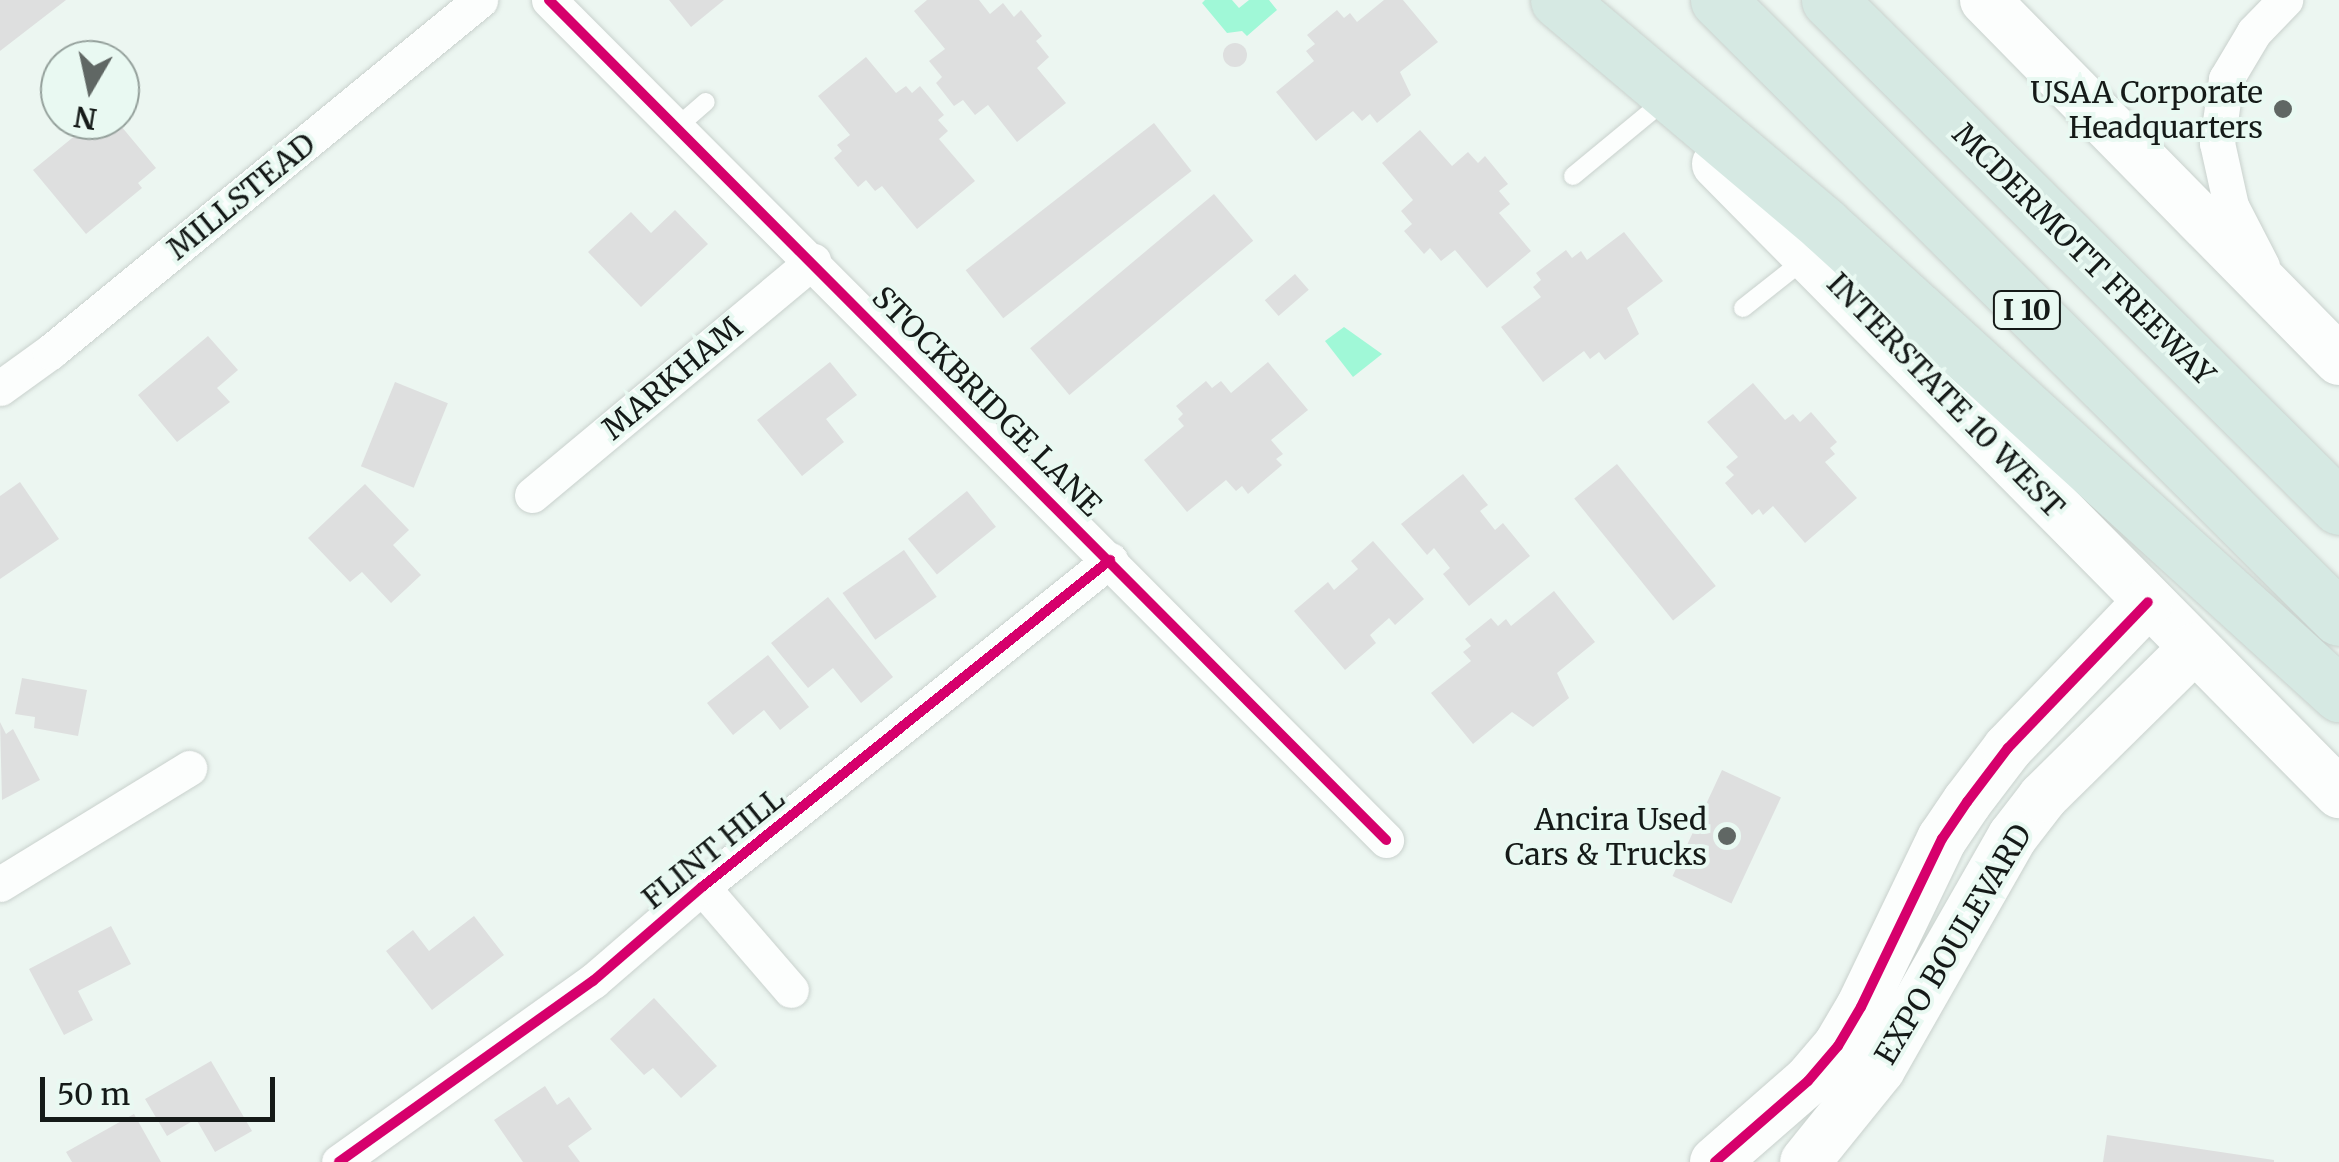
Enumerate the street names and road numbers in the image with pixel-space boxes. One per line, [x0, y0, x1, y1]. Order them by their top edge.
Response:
street label: MCDERMOTT FREEWAY [1946, 116, 2222, 392]
street label: MILLSTEAD [160, 125, 322, 267]
street label: INTERSTATE 10 WEST [1820, 265, 2072, 525]
street label: STOCKBRIDGE LANE [865, 279, 1109, 523]
road number: I 10 [1992, 287, 2062, 333]
street label: MARKHAM [595, 309, 749, 447]
street label: FLINT HILL [635, 780, 791, 916]
street label: EXPO BOULEVARD [1867, 818, 2039, 1070]

